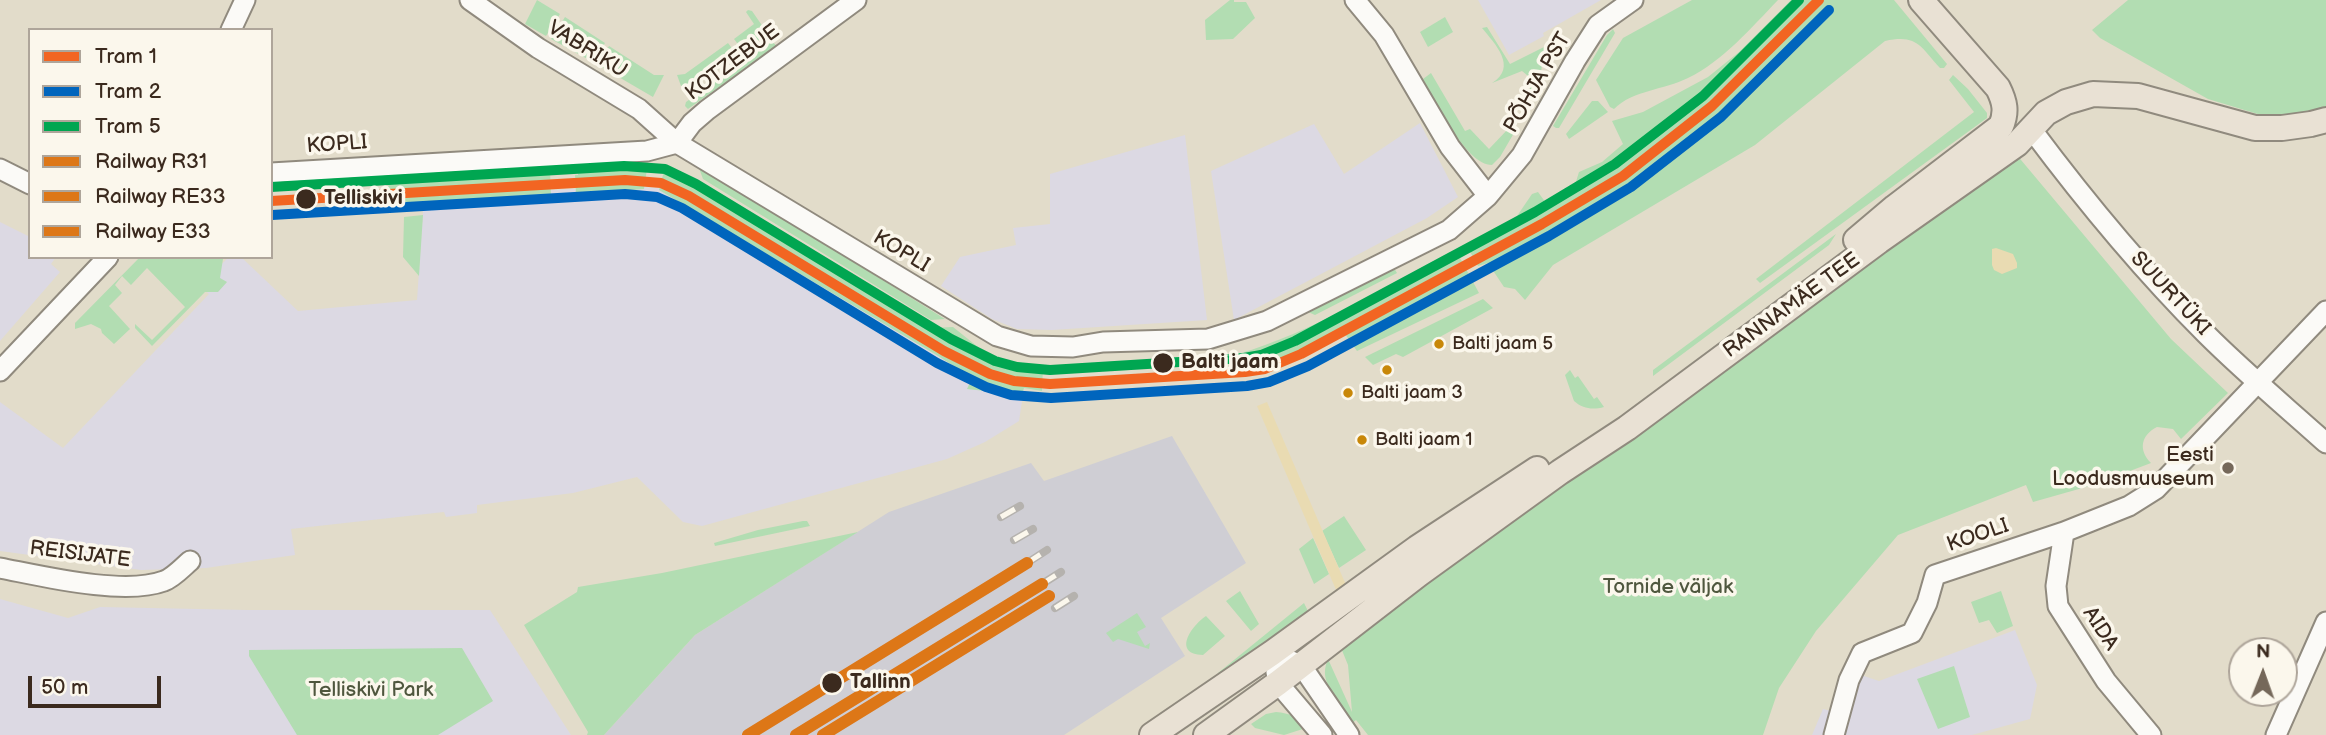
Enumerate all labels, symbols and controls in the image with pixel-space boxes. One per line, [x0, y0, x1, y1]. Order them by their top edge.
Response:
street label: VABRIKU [543, 16, 631, 84]
street label: KOTZEBUE [681, 19, 785, 107]
legend [28, 28, 273, 259]
street label: PÕHJA PST [1499, 28, 1577, 138]
text: Tram 1 [95, 44, 157, 69]
text: Tram 2 [95, 79, 161, 104]
text: Tram 5 [95, 114, 161, 139]
street label: KOPLI [306, 130, 368, 160]
text: Railway R31 [95, 149, 207, 174]
text: Railway RE33 [95, 184, 226, 209]
place label: Telliskivi [324, 186, 403, 212]
marker: Telliskivi [294, 187, 318, 211]
text: Railway E33 [95, 219, 211, 244]
street label: KOPLI [868, 225, 934, 279]
street label: SUURTÜKI [2125, 247, 2215, 341]
street label: RANNAMÄE TEE [1719, 248, 1865, 364]
place label: Balti jaam 5 [1452, 333, 1553, 355]
marker: Balti jaam 5 [1432, 337, 1446, 351]
place label: Balti jaam [1181, 350, 1279, 376]
marker: Balti jaam [1151, 351, 1175, 375]
unlabelled marker [1380, 363, 1394, 377]
place label: Balti jaam 3 [1361, 382, 1463, 404]
marker: Balti jaam 3 [1341, 386, 1355, 400]
place label: Balti jaam 1 [1375, 429, 1473, 451]
marker: Balti jaam 1 [1355, 433, 1369, 447]
place label: Eesti Loodusmuuseum [2052, 443, 2214, 493]
marker: Eesti Loodusmuuseum [2220, 460, 2236, 476]
street label: KOOLI [1944, 514, 2012, 558]
street label: REISIJATE [28, 536, 132, 574]
park label: Tornide väljak [1603, 575, 1733, 601]
street label: AIDA [2077, 602, 2123, 656]
north arrow [2228, 637, 2298, 707]
text: N [2256, 641, 2271, 664]
scale bar [32, 662, 164, 706]
place label: Tallinn [850, 670, 911, 696]
marker: Tallinn [820, 671, 844, 695]
text: 50 m [41, 675, 88, 700]
park label: Telliskivi Park [309, 678, 433, 704]

